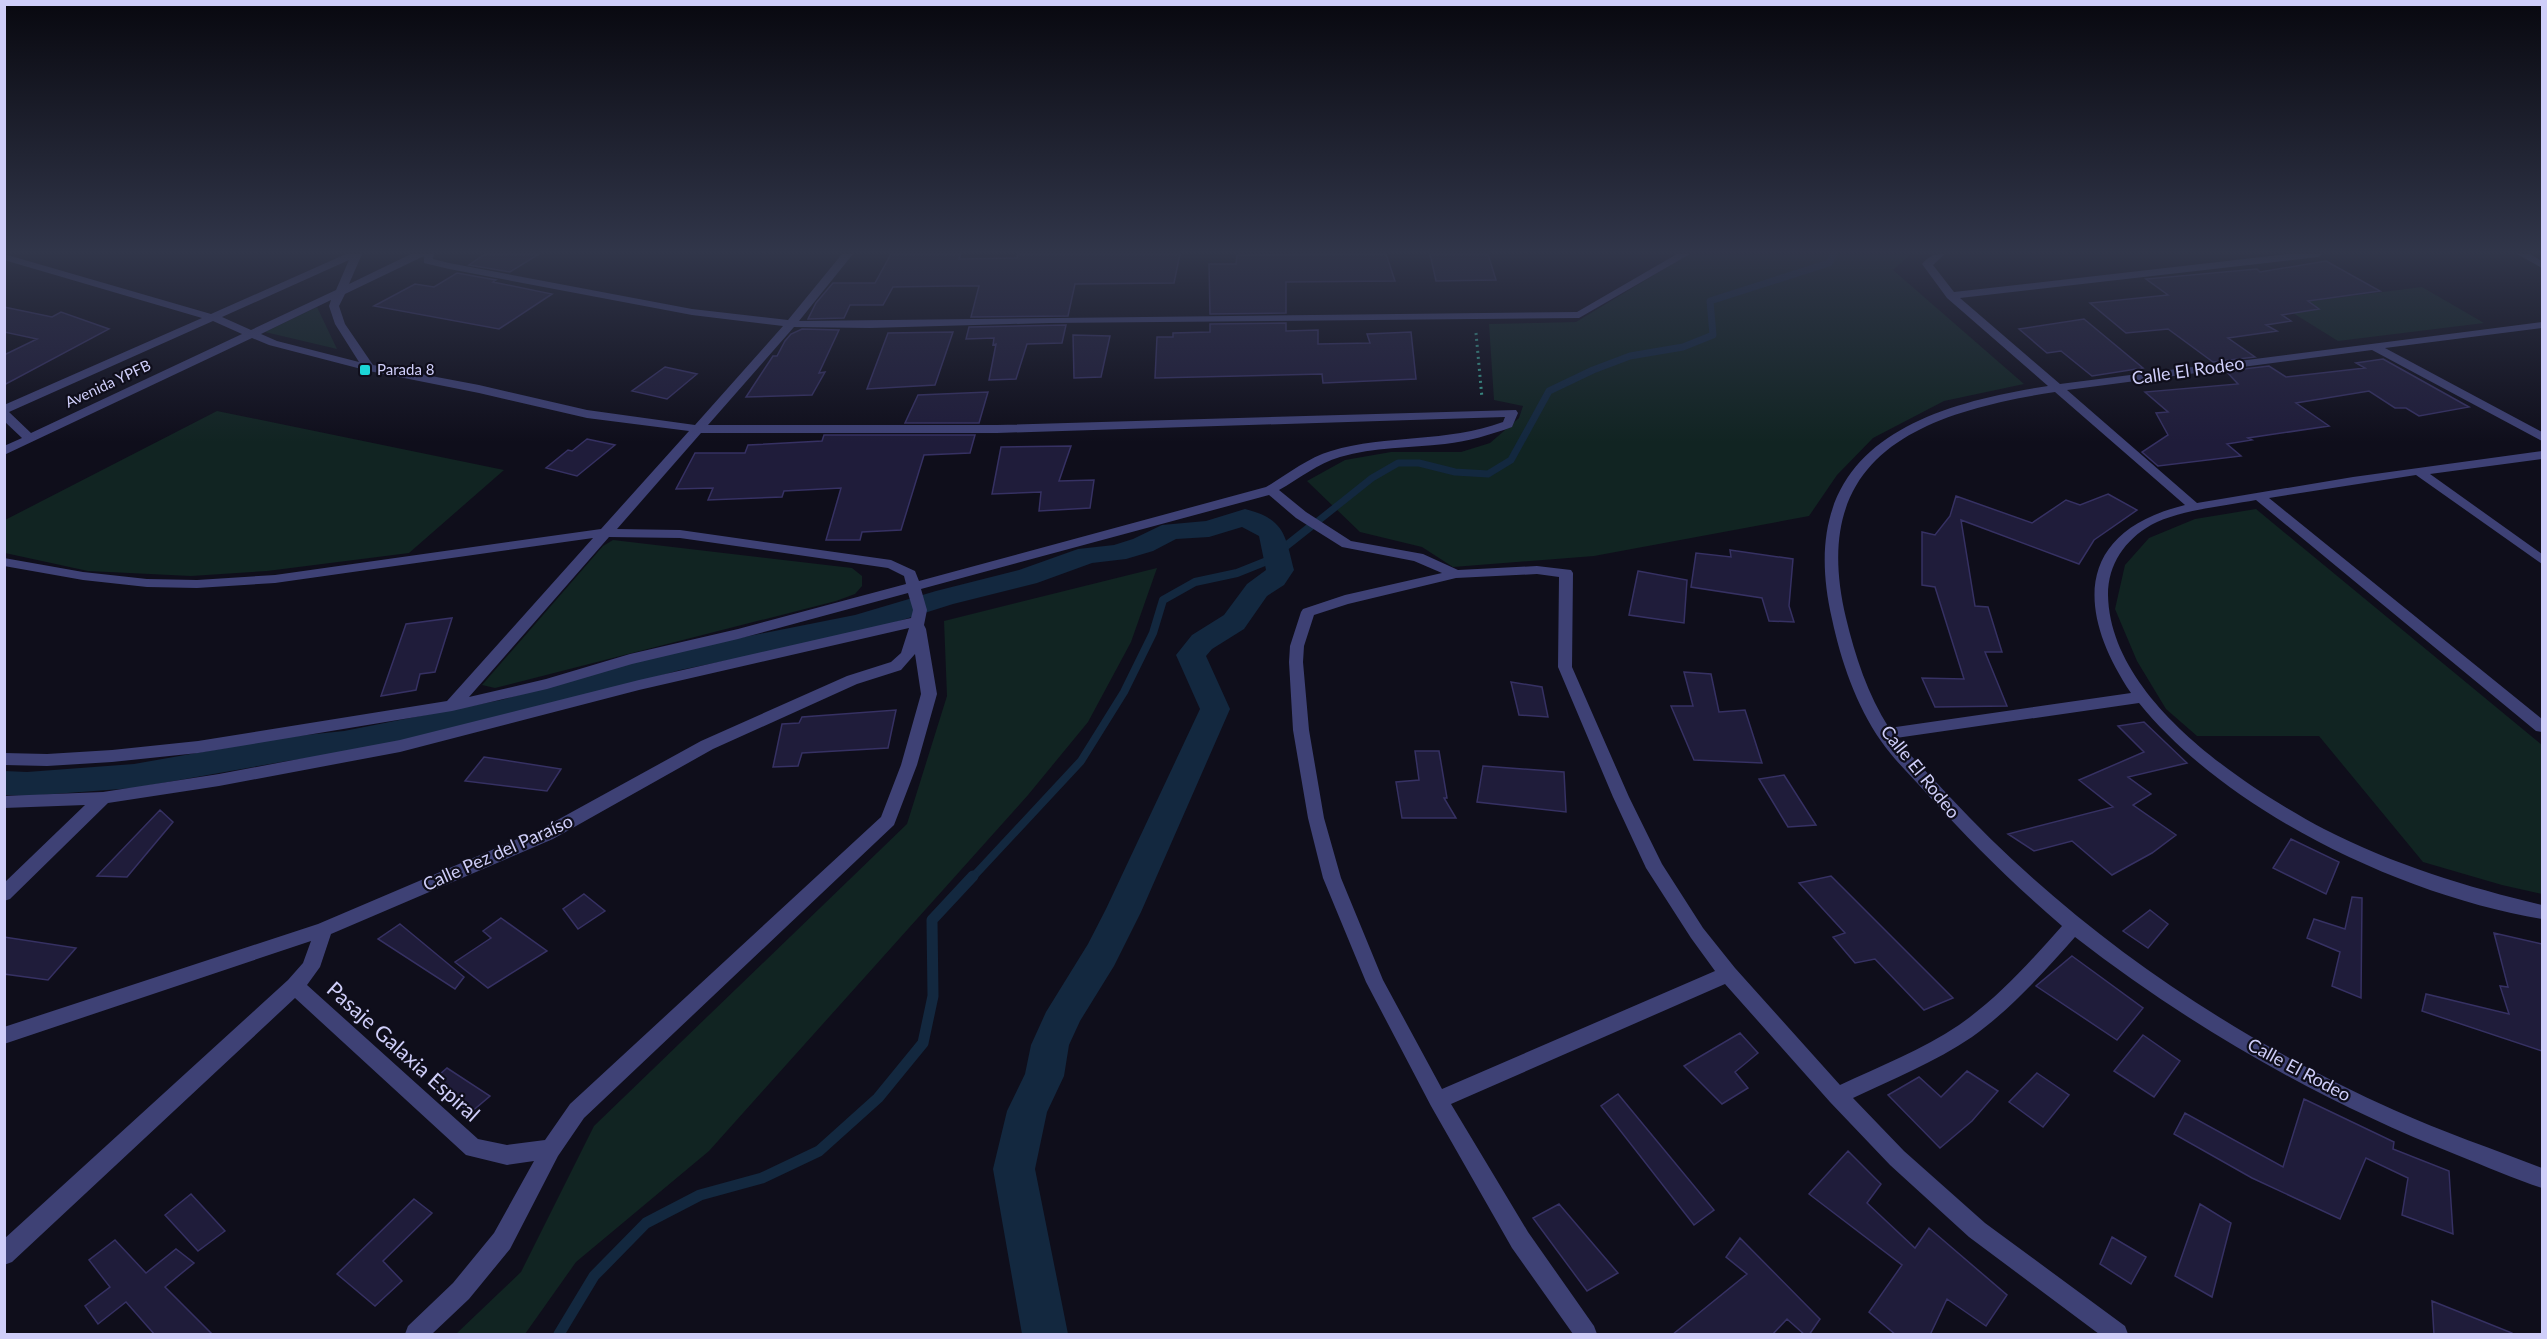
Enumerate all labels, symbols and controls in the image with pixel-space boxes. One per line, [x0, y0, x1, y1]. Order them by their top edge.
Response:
street label: Calle El Rodeo [2130, 351, 2246, 389]
street label: Avenida YPFB [62, 355, 153, 411]
place label: Parada 8 [377, 360, 434, 378]
marker: Parada 8 [358, 363, 372, 377]
street label: Calle El Rodeo [1877, 720, 1965, 822]
street label: Calle Pez del Paraíso [419, 809, 576, 895]
street label: Pasaje Galaxia Espiral [322, 976, 486, 1126]
street label: Calle El Rodeo [2244, 1033, 2355, 1105]

